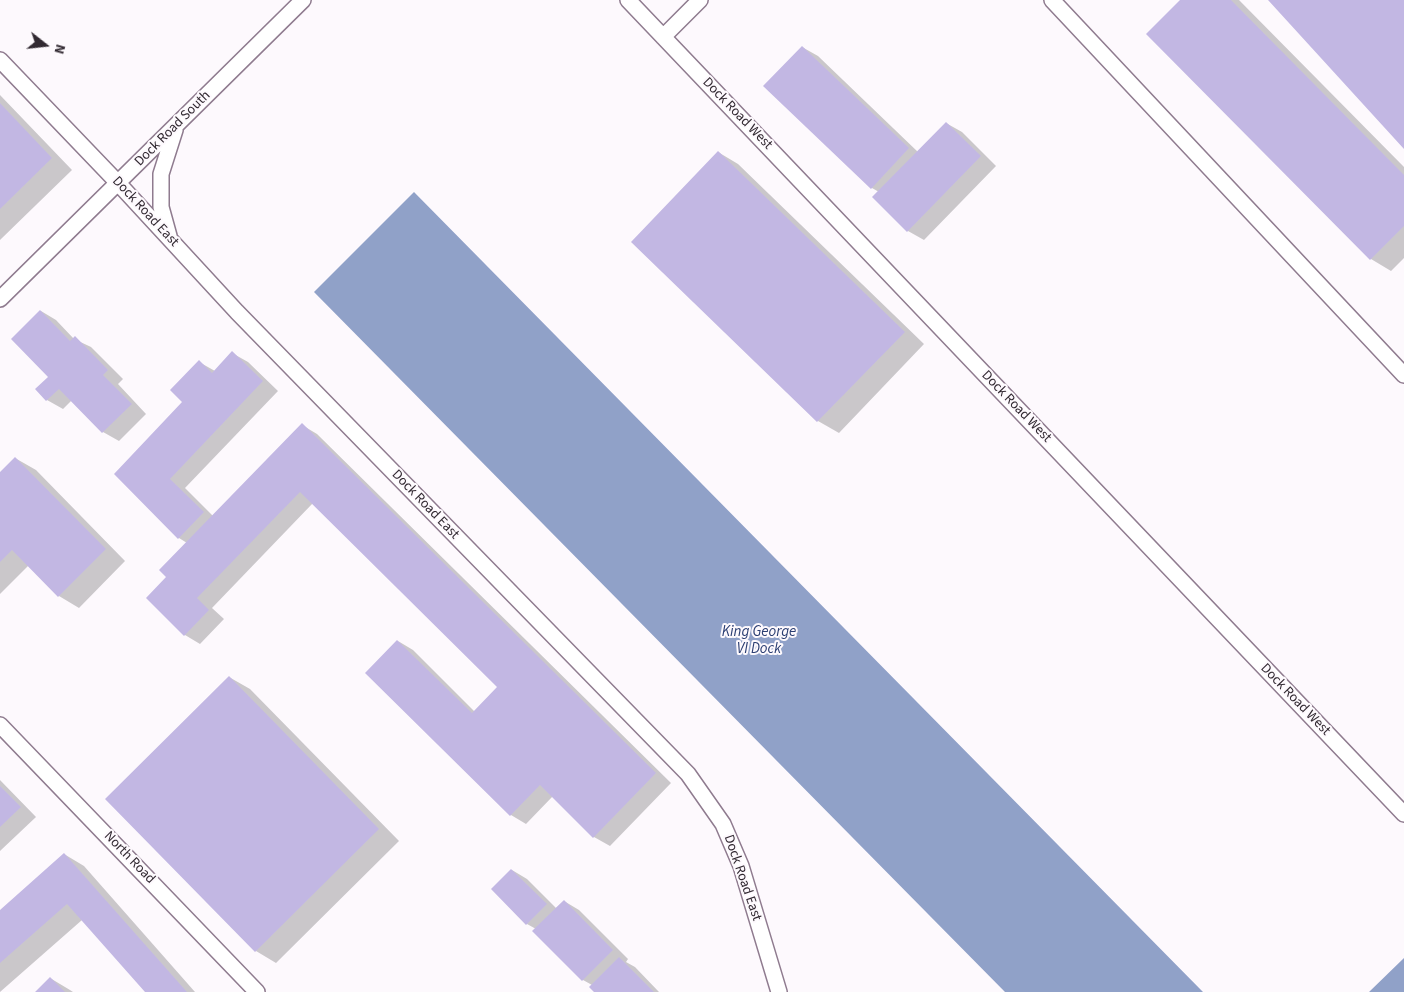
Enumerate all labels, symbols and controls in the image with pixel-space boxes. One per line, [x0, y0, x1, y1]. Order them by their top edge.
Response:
north arrow [20, 20, 70, 70]
text: N [49, 42, 70, 56]
street label: Dock Road West [699, 75, 775, 153]
street label: Dock Road South [132, 88, 214, 170]
street label: Dock Road East [108, 173, 182, 251]
street label: Dock Road West [978, 368, 1054, 446]
street label: Dock Road East [388, 467, 462, 543]
water label: King George VI Dock [722, 624, 796, 659]
street label: Dock Road West [1257, 661, 1333, 739]
street label: North Road [100, 828, 158, 888]
street label: Dock Road East [719, 833, 765, 923]

